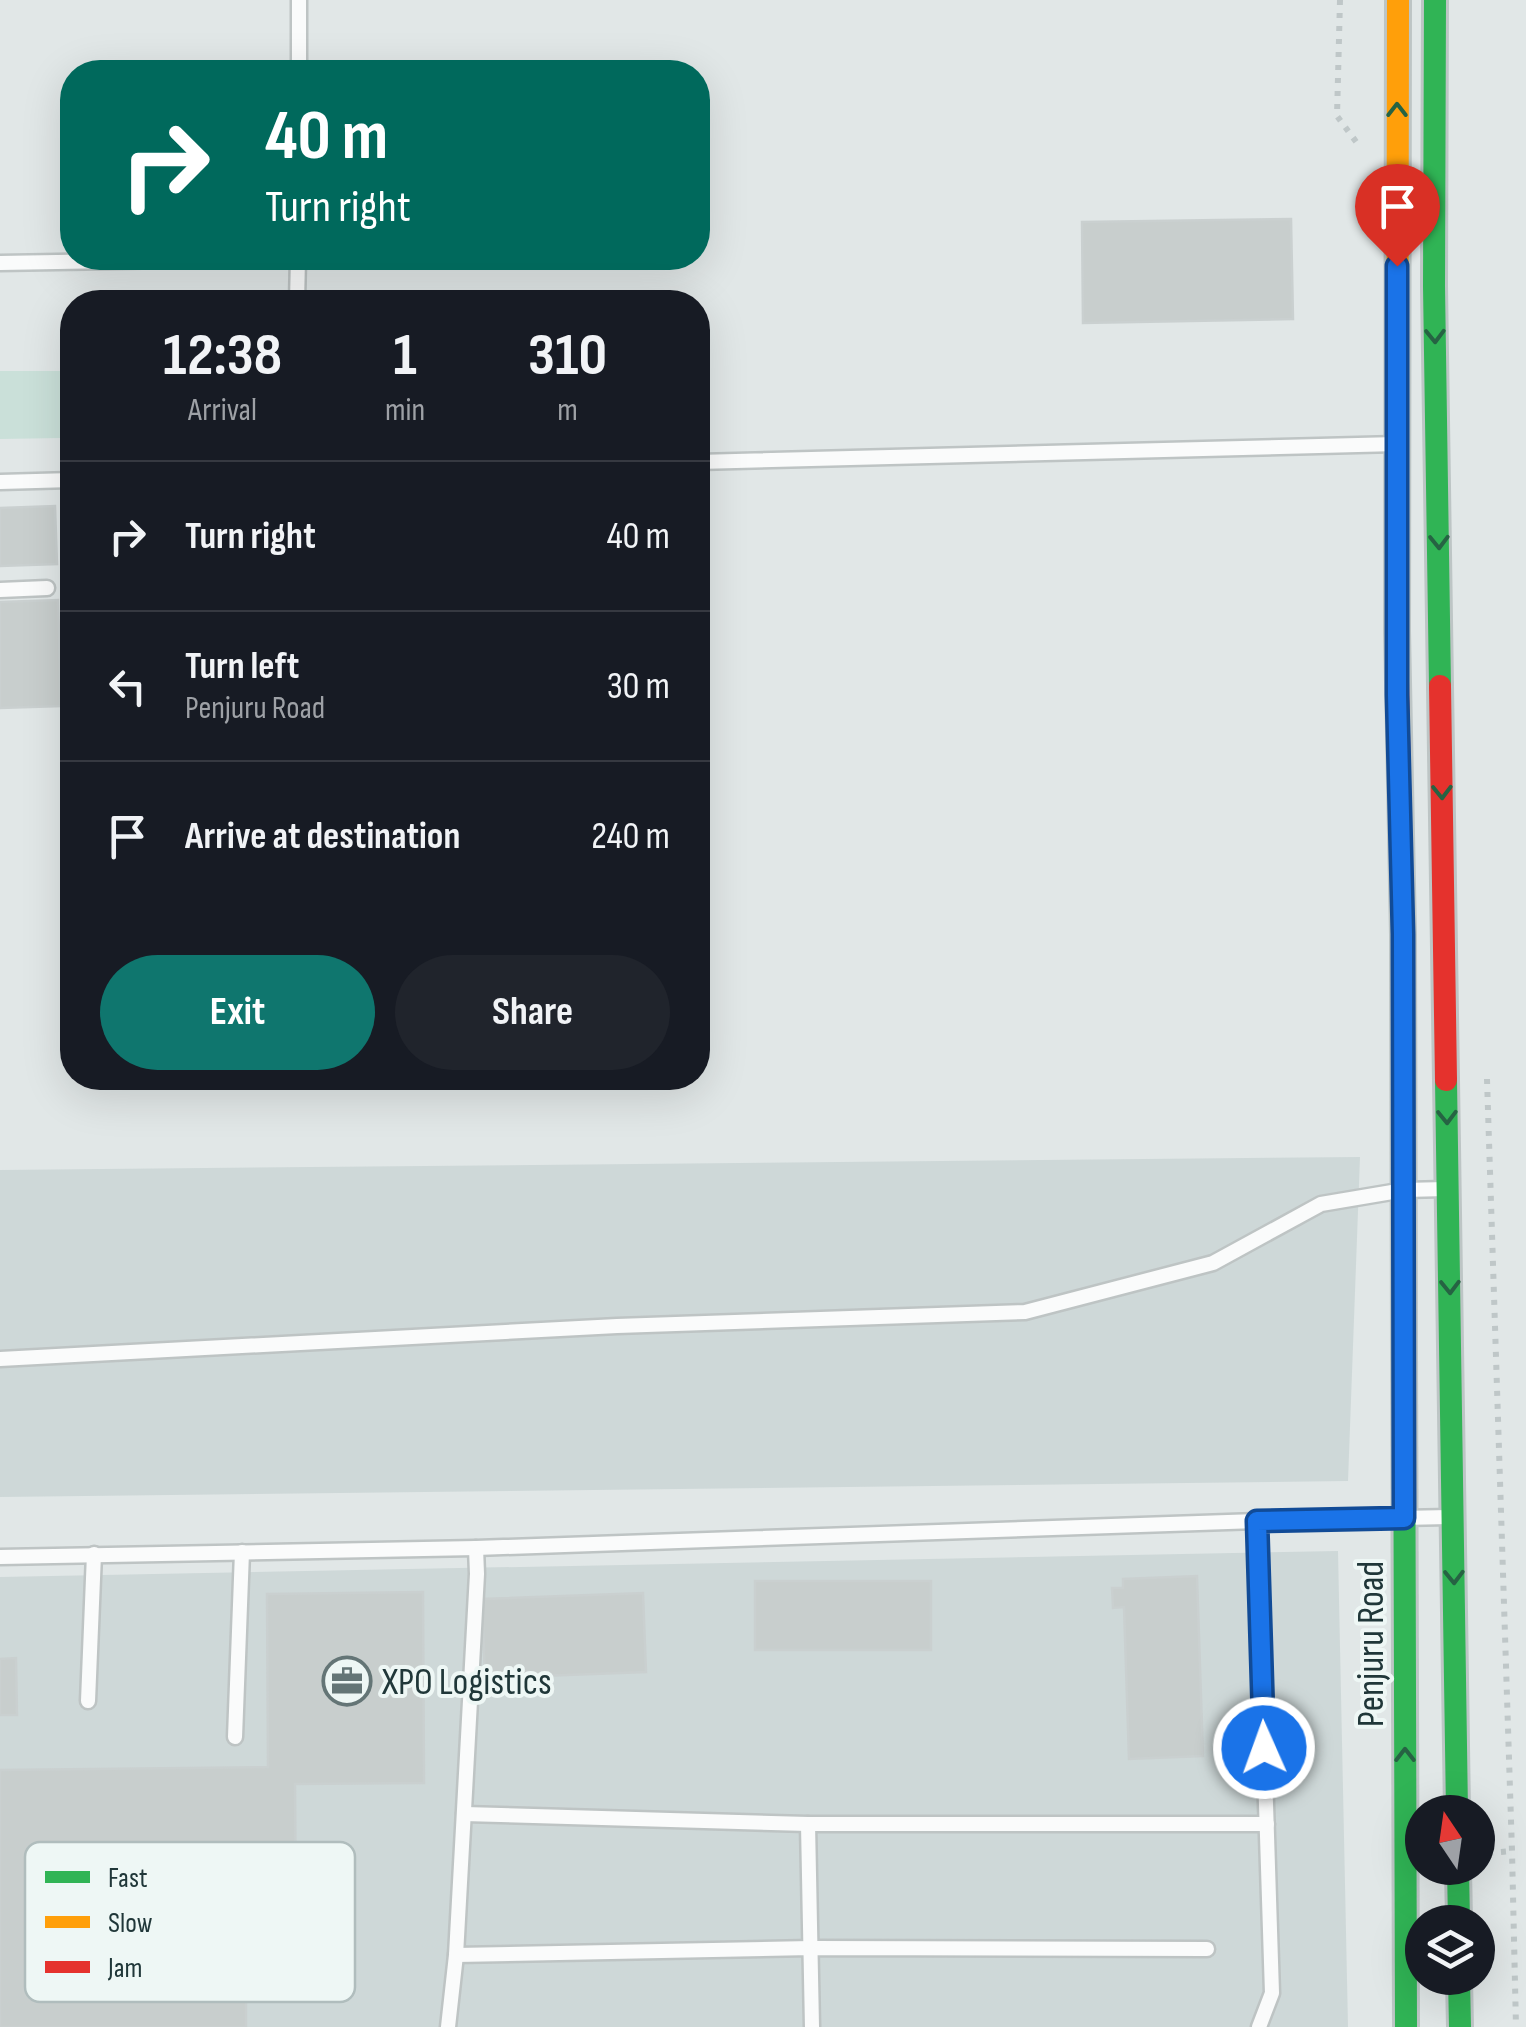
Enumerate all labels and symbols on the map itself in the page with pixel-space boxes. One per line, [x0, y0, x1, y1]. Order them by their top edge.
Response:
one-way arrow [1386, 101, 1408, 116]
pin [1355, 164, 1440, 267]
one-way arrow [1424, 328, 1446, 344]
one-way arrow [1428, 534, 1449, 550]
one-way arrow [1432, 785, 1453, 801]
one-way arrow [1437, 1110, 1458, 1126]
one-way arrow [1439, 1280, 1461, 1295]
street label: Penjuru Road [1349, 1561, 1394, 1727]
one-way arrow [1443, 1570, 1465, 1586]
office icon: XPO Logistics [321, 1655, 373, 1707]
place label: XPO Logistics [381, 1660, 552, 1705]
position arrow [1212, 1696, 1316, 1800]
one-way arrow [1394, 1746, 1416, 1762]
north arrow [1405, 1795, 1495, 1885]
legend [25, 1842, 355, 2002]
text: Fast [108, 1862, 147, 1895]
text: Slow [108, 1907, 153, 1940]
text: Jam [107, 1952, 143, 1985]

